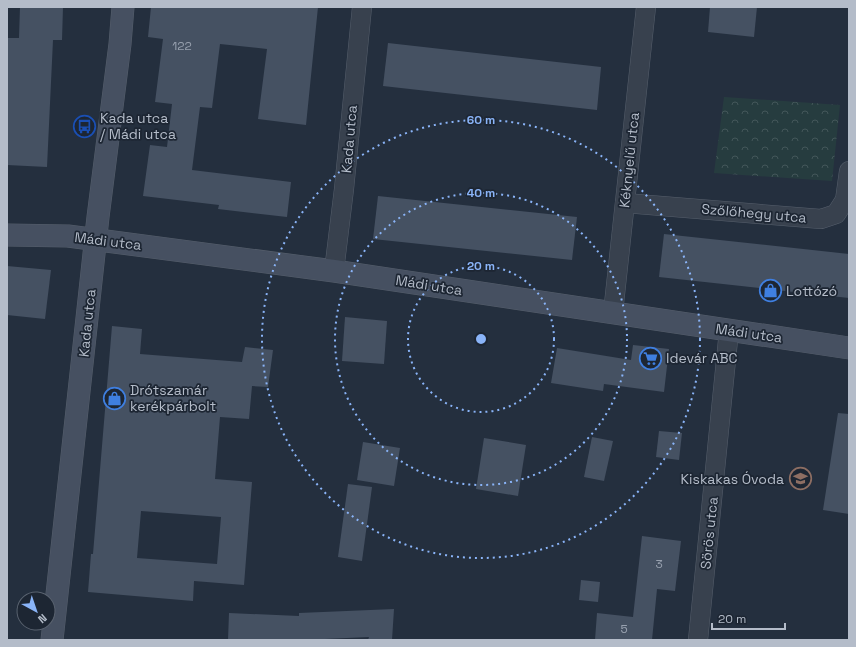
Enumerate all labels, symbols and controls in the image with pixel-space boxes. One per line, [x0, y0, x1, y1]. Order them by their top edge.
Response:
house number: 122 [172, 38, 192, 54]
street label: Kada utca [337, 104, 361, 174]
place label: Kada utca / Mádi utca [100, 109, 176, 143]
street label: Kéknyelű utca [615, 111, 643, 209]
text: 60 m [467, 112, 495, 128]
bus stop icon: Kada utca / Mádi utca [71, 113, 97, 139]
text: 40 m [467, 185, 495, 201]
street label: Szőlőhegy utca [701, 199, 807, 227]
street label: Mádi utca [74, 228, 142, 254]
text: 20 m [467, 258, 495, 274]
street label: Mádi utca [394, 271, 464, 299]
shop icon: Lottózó [758, 278, 784, 304]
place label: Lottózó [786, 282, 837, 300]
street label: Kada utca [74, 288, 100, 358]
street label: Mádi utca [714, 319, 784, 347]
centre of rings [474, 332, 488, 346]
supermarket icon: Idevár ABC [637, 345, 663, 371]
place label: Idevár ABC [666, 349, 738, 367]
place label: Drótszamár kerékpárbolt [130, 381, 216, 415]
shop icon: Drótszamár kerékpárbolt [101, 385, 127, 411]
school or university icon: Kiskakas Óvoda [787, 466, 813, 492]
place label: Kiskakas Óvoda [681, 470, 784, 488]
street label: Sörös utca [696, 496, 722, 570]
house number: 3 [655, 556, 663, 572]
north arrow [16, 591, 56, 631]
scale bar [712, 605, 785, 631]
text: N [35, 611, 50, 626]
text: 20 m [718, 611, 746, 627]
house number: 5 [620, 621, 628, 637]

